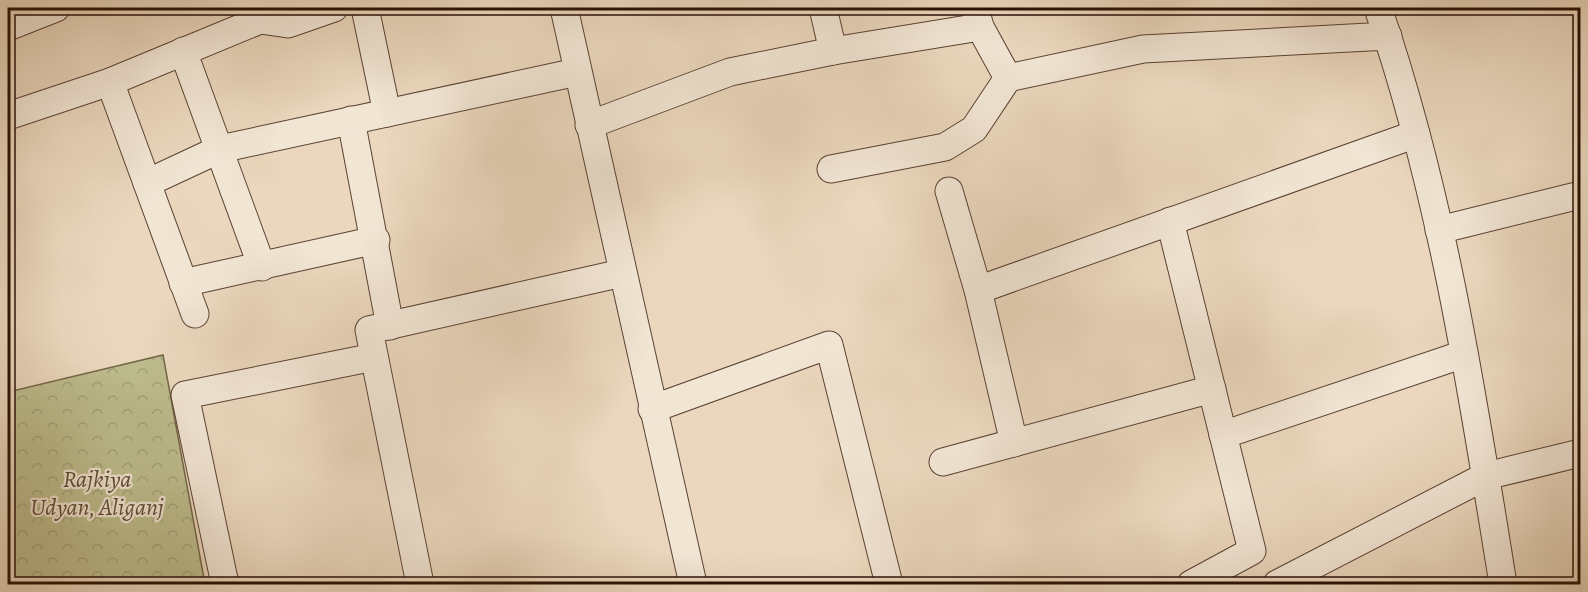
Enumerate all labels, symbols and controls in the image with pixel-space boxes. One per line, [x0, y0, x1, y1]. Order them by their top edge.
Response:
park label: Rajkiya Udyan, Aliganj [30, 463, 164, 523]

